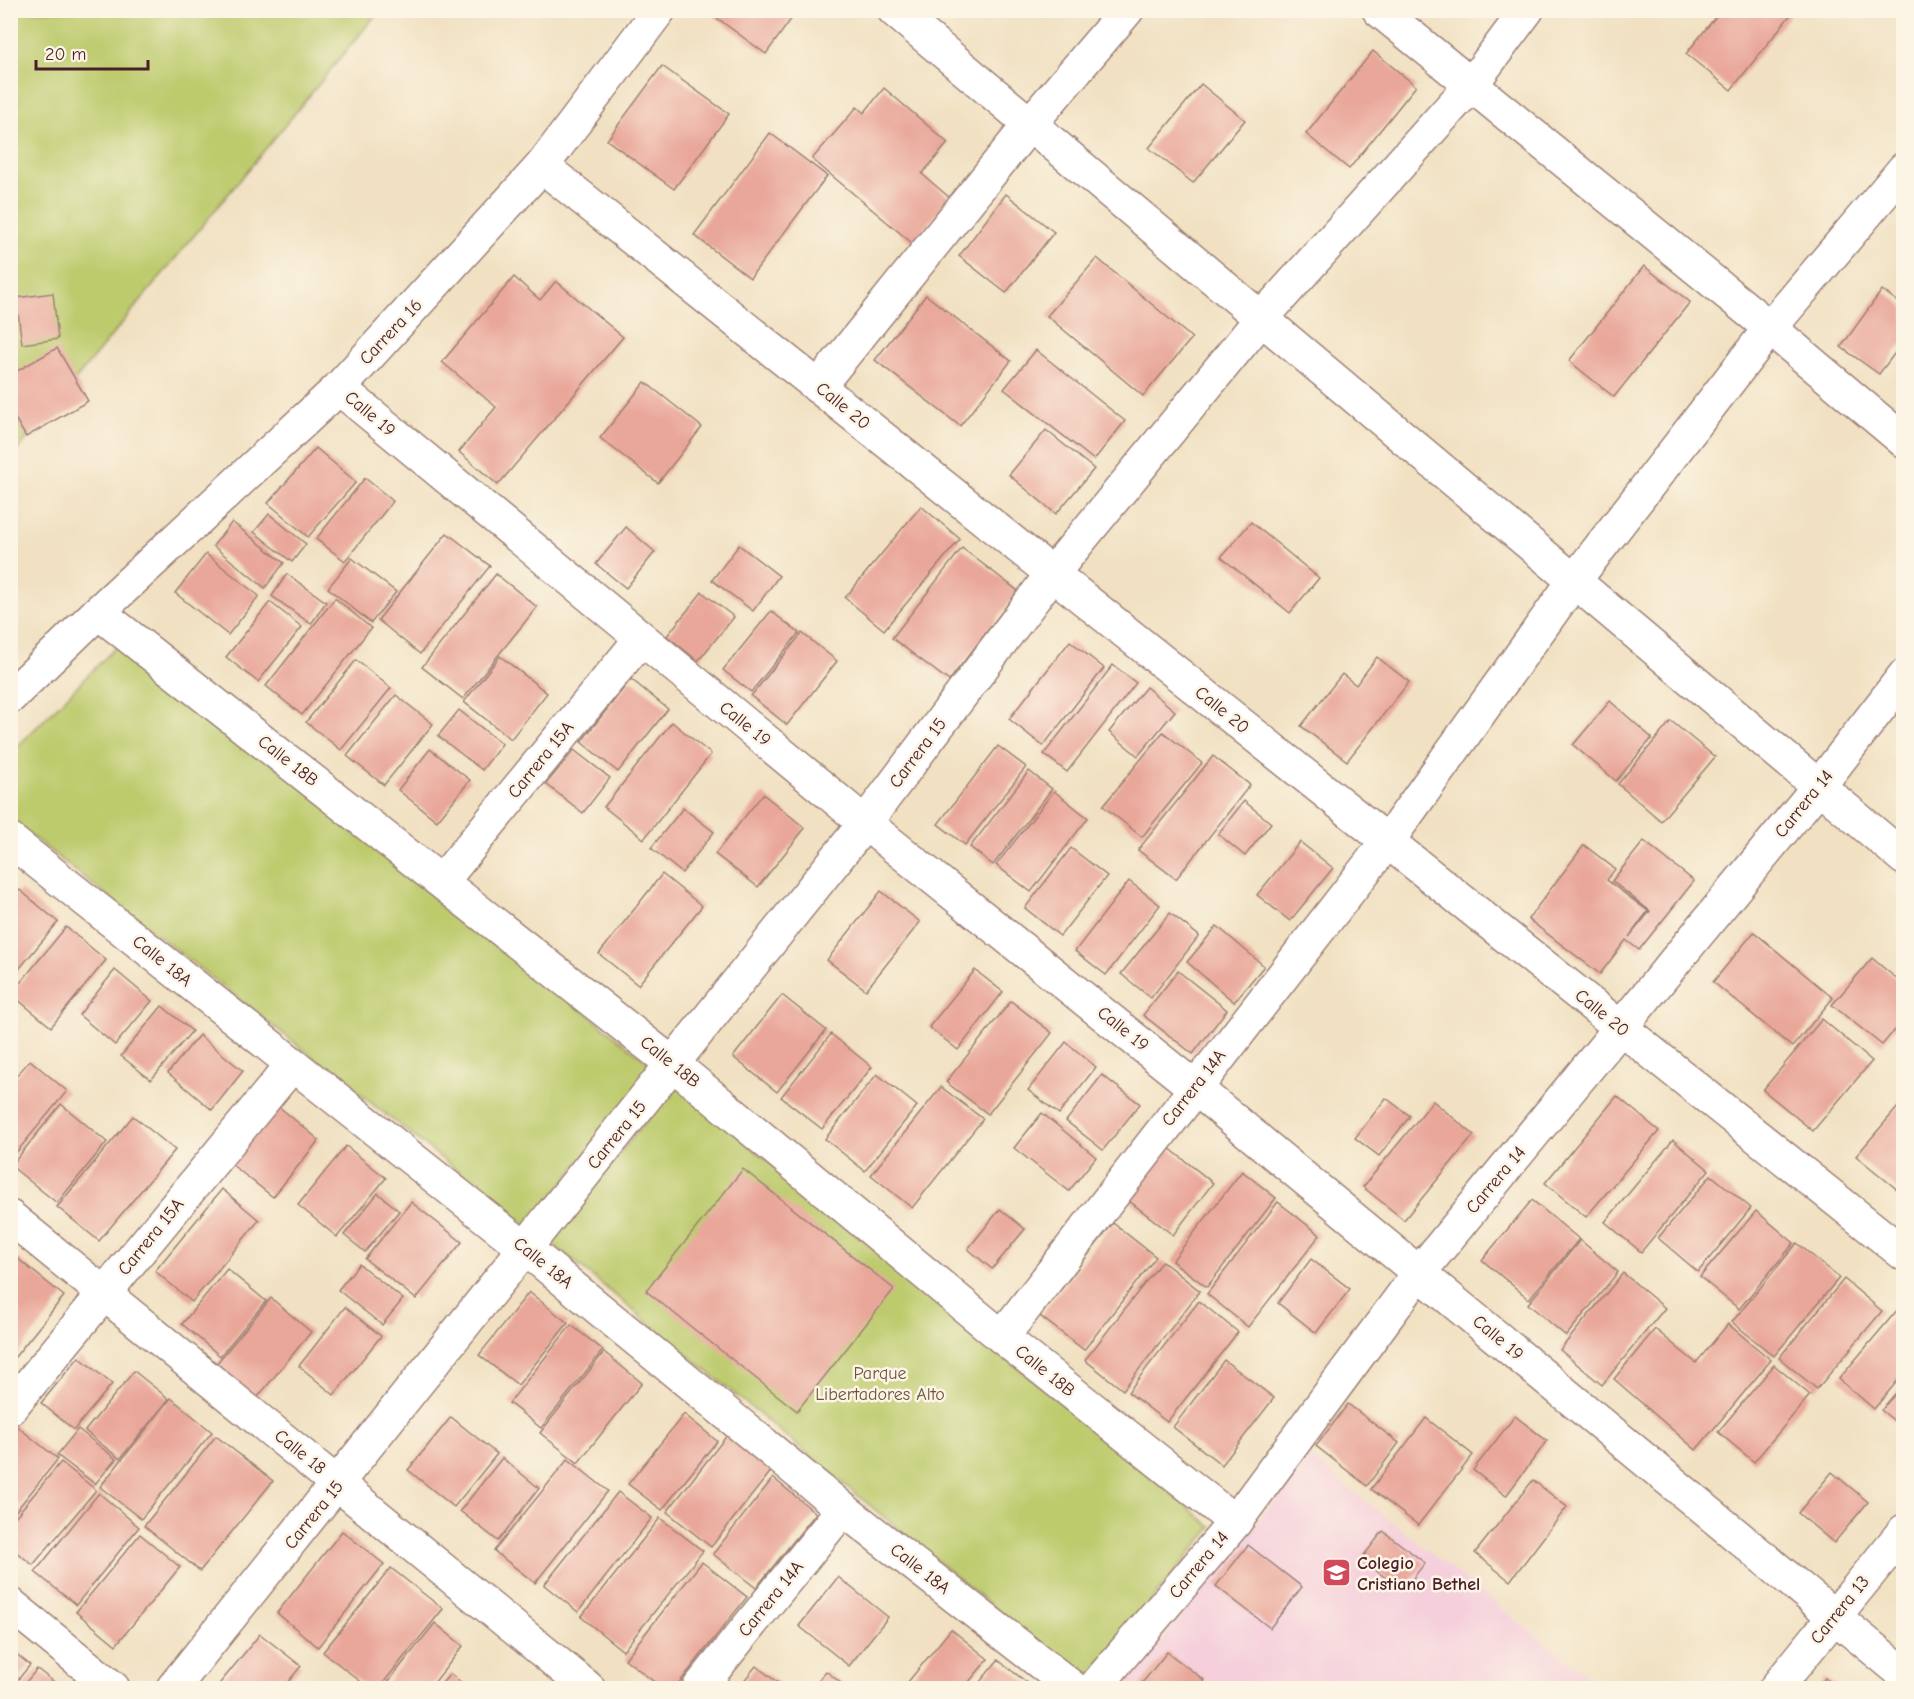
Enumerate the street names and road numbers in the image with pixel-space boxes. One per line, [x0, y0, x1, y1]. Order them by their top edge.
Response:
street label: Carrera 16 [355, 295, 427, 369]
street label: Calle 20 [812, 378, 874, 434]
street label: Calle 19 [340, 387, 400, 441]
street label: Calle 20 [1191, 682, 1253, 738]
street label: Calle 19 [715, 697, 775, 751]
street label: Carrera 15 [885, 714, 951, 792]
street label: Carrera 15A [504, 717, 578, 803]
street label: Calle 18B [254, 731, 322, 791]
street label: Carrera 14 [1770, 766, 1838, 842]
street label: Calle 18A [128, 931, 196, 991]
street label: Calle 20 [1571, 985, 1633, 1041]
street label: Calle 19 [1093, 1002, 1153, 1056]
street label: Calle 18B [636, 1032, 704, 1092]
street label: Carrera 14A [1158, 1045, 1230, 1131]
street label: Carrera 15 [583, 1096, 651, 1174]
street label: Carrera 14 [1462, 1142, 1530, 1218]
street label: Carrera 15A [114, 1194, 188, 1280]
street label: Calle 18A [509, 1233, 577, 1293]
street label: Calle 19 [1468, 1311, 1528, 1365]
street label: Calle 18B [1011, 1341, 1079, 1401]
street label: Calle 18 [270, 1425, 330, 1479]
street label: Carrera 15 [280, 1476, 348, 1554]
street label: Carrera 14 [1165, 1527, 1233, 1603]
street label: Calle 18A [886, 1539, 954, 1599]
street label: Carrera 14A [734, 1557, 808, 1641]
street label: Carrera 13 [1806, 1572, 1874, 1648]

